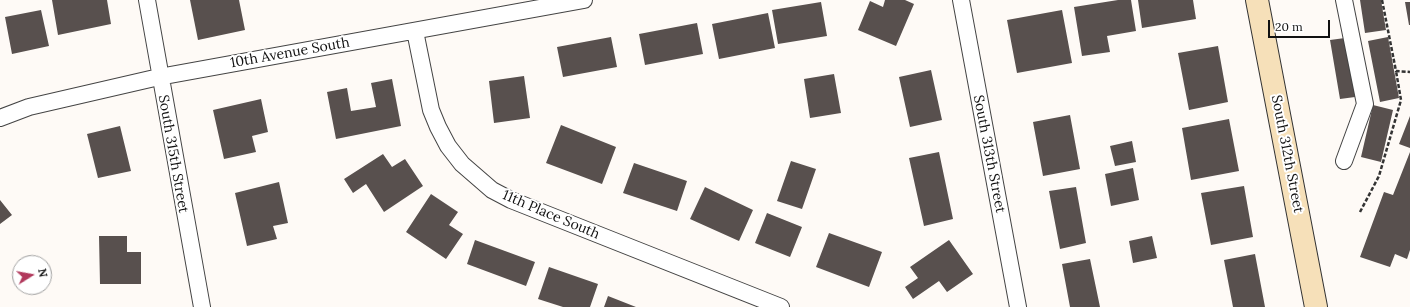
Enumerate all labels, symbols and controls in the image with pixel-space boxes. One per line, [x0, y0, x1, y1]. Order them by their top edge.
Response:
scale bar [1270, 12, 1332, 38]
text: 20 m [1275, 19, 1303, 34]
street label: 10th Avenue South [229, 34, 351, 72]
street label: South 315th Street [154, 94, 192, 214]
street label: South 313th Street [969, 94, 1009, 214]
street label: South 312th Street [1267, 94, 1307, 214]
street label: 11th Place South [500, 187, 602, 243]
north arrow [12, 255, 52, 295]
text: N [35, 267, 50, 278]

